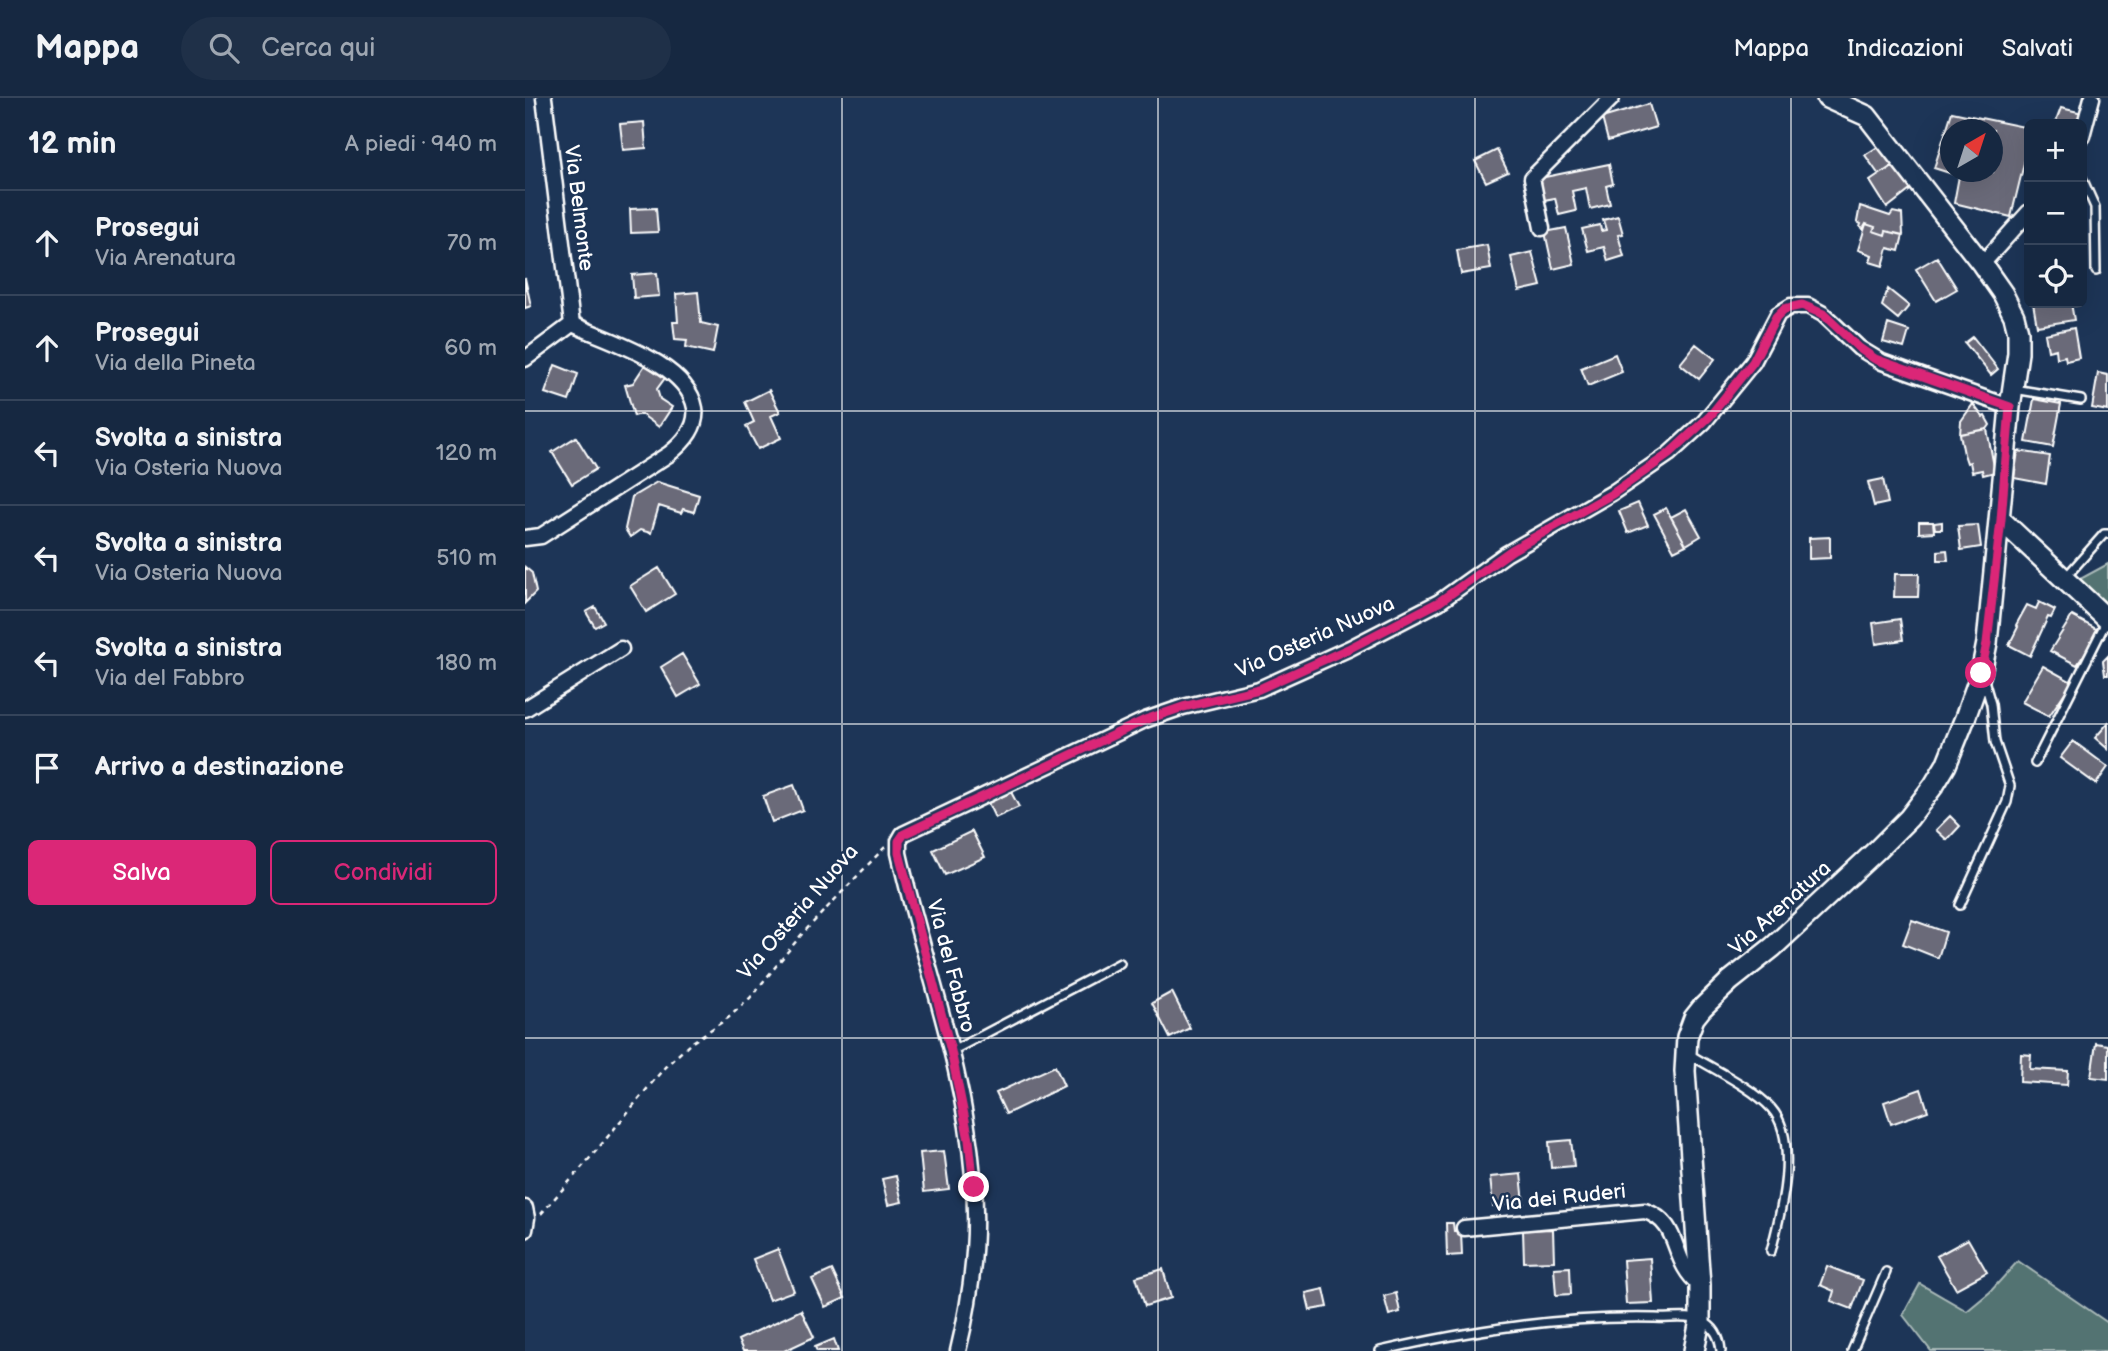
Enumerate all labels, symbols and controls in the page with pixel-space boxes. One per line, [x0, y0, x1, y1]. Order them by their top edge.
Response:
search box [181, 17, 671, 80]
text: Mappa [35, 28, 139, 68]
icon: search [205, 29, 243, 67]
text: Cerca qui [261, 33, 375, 64]
text: Mappa [1733, 34, 1809, 63]
text: Indicazioni [1847, 34, 1964, 63]
text: Salvati [2002, 34, 2073, 63]
north arrow [1940, 119, 2003, 182]
map controls [2024, 119, 2087, 308]
button: + [2024, 119, 2087, 182]
text: 12 min [28, 126, 116, 162]
text: A piedi · 940 m [345, 130, 497, 158]
street label: Via Belmonte [559, 144, 599, 272]
button: − [2024, 182, 2087, 245]
text: Prosegui [95, 213, 199, 244]
icon: ahead [28, 224, 66, 262]
text: 70 m [447, 229, 497, 257]
text: Via Arenatura [95, 244, 236, 272]
button: locate [2024, 245, 2087, 308]
text: Prosegui [95, 318, 199, 349]
icon: ahead [28, 329, 66, 367]
text: 60 m [444, 334, 497, 362]
text: Via della Pineta [95, 349, 256, 377]
text: Svolta a sinistra [95, 423, 282, 454]
icon: left [28, 434, 66, 472]
text: 120 m [436, 439, 497, 467]
text: Via Osteria Nuova [95, 454, 283, 482]
text: Svolta a sinistra [95, 528, 282, 559]
icon: left [28, 539, 66, 577]
text: 510 m [436, 544, 497, 572]
text: Via Osteria Nuova [95, 559, 283, 587]
street label: Via Osteria Nuova [1232, 591, 1398, 683]
text: Svolta a sinistra [95, 633, 282, 664]
icon: left [28, 644, 66, 682]
text: 180 m [436, 649, 497, 677]
route start [1965, 657, 1996, 688]
text: Via del Fabbro [95, 664, 245, 692]
icon: arrive [28, 749, 66, 787]
text: Arrivo a destinazione [95, 752, 344, 783]
street label: Via Osteria Nuova [732, 839, 864, 985]
button: Salva [28, 840, 256, 905]
button: Condividi [270, 840, 497, 905]
street label: Via Arenatura [1724, 856, 1836, 960]
street label: Via del Fabbro [921, 897, 981, 1035]
route end [958, 1171, 989, 1202]
street label: Via dei Ruderi [1491, 1179, 1627, 1217]

